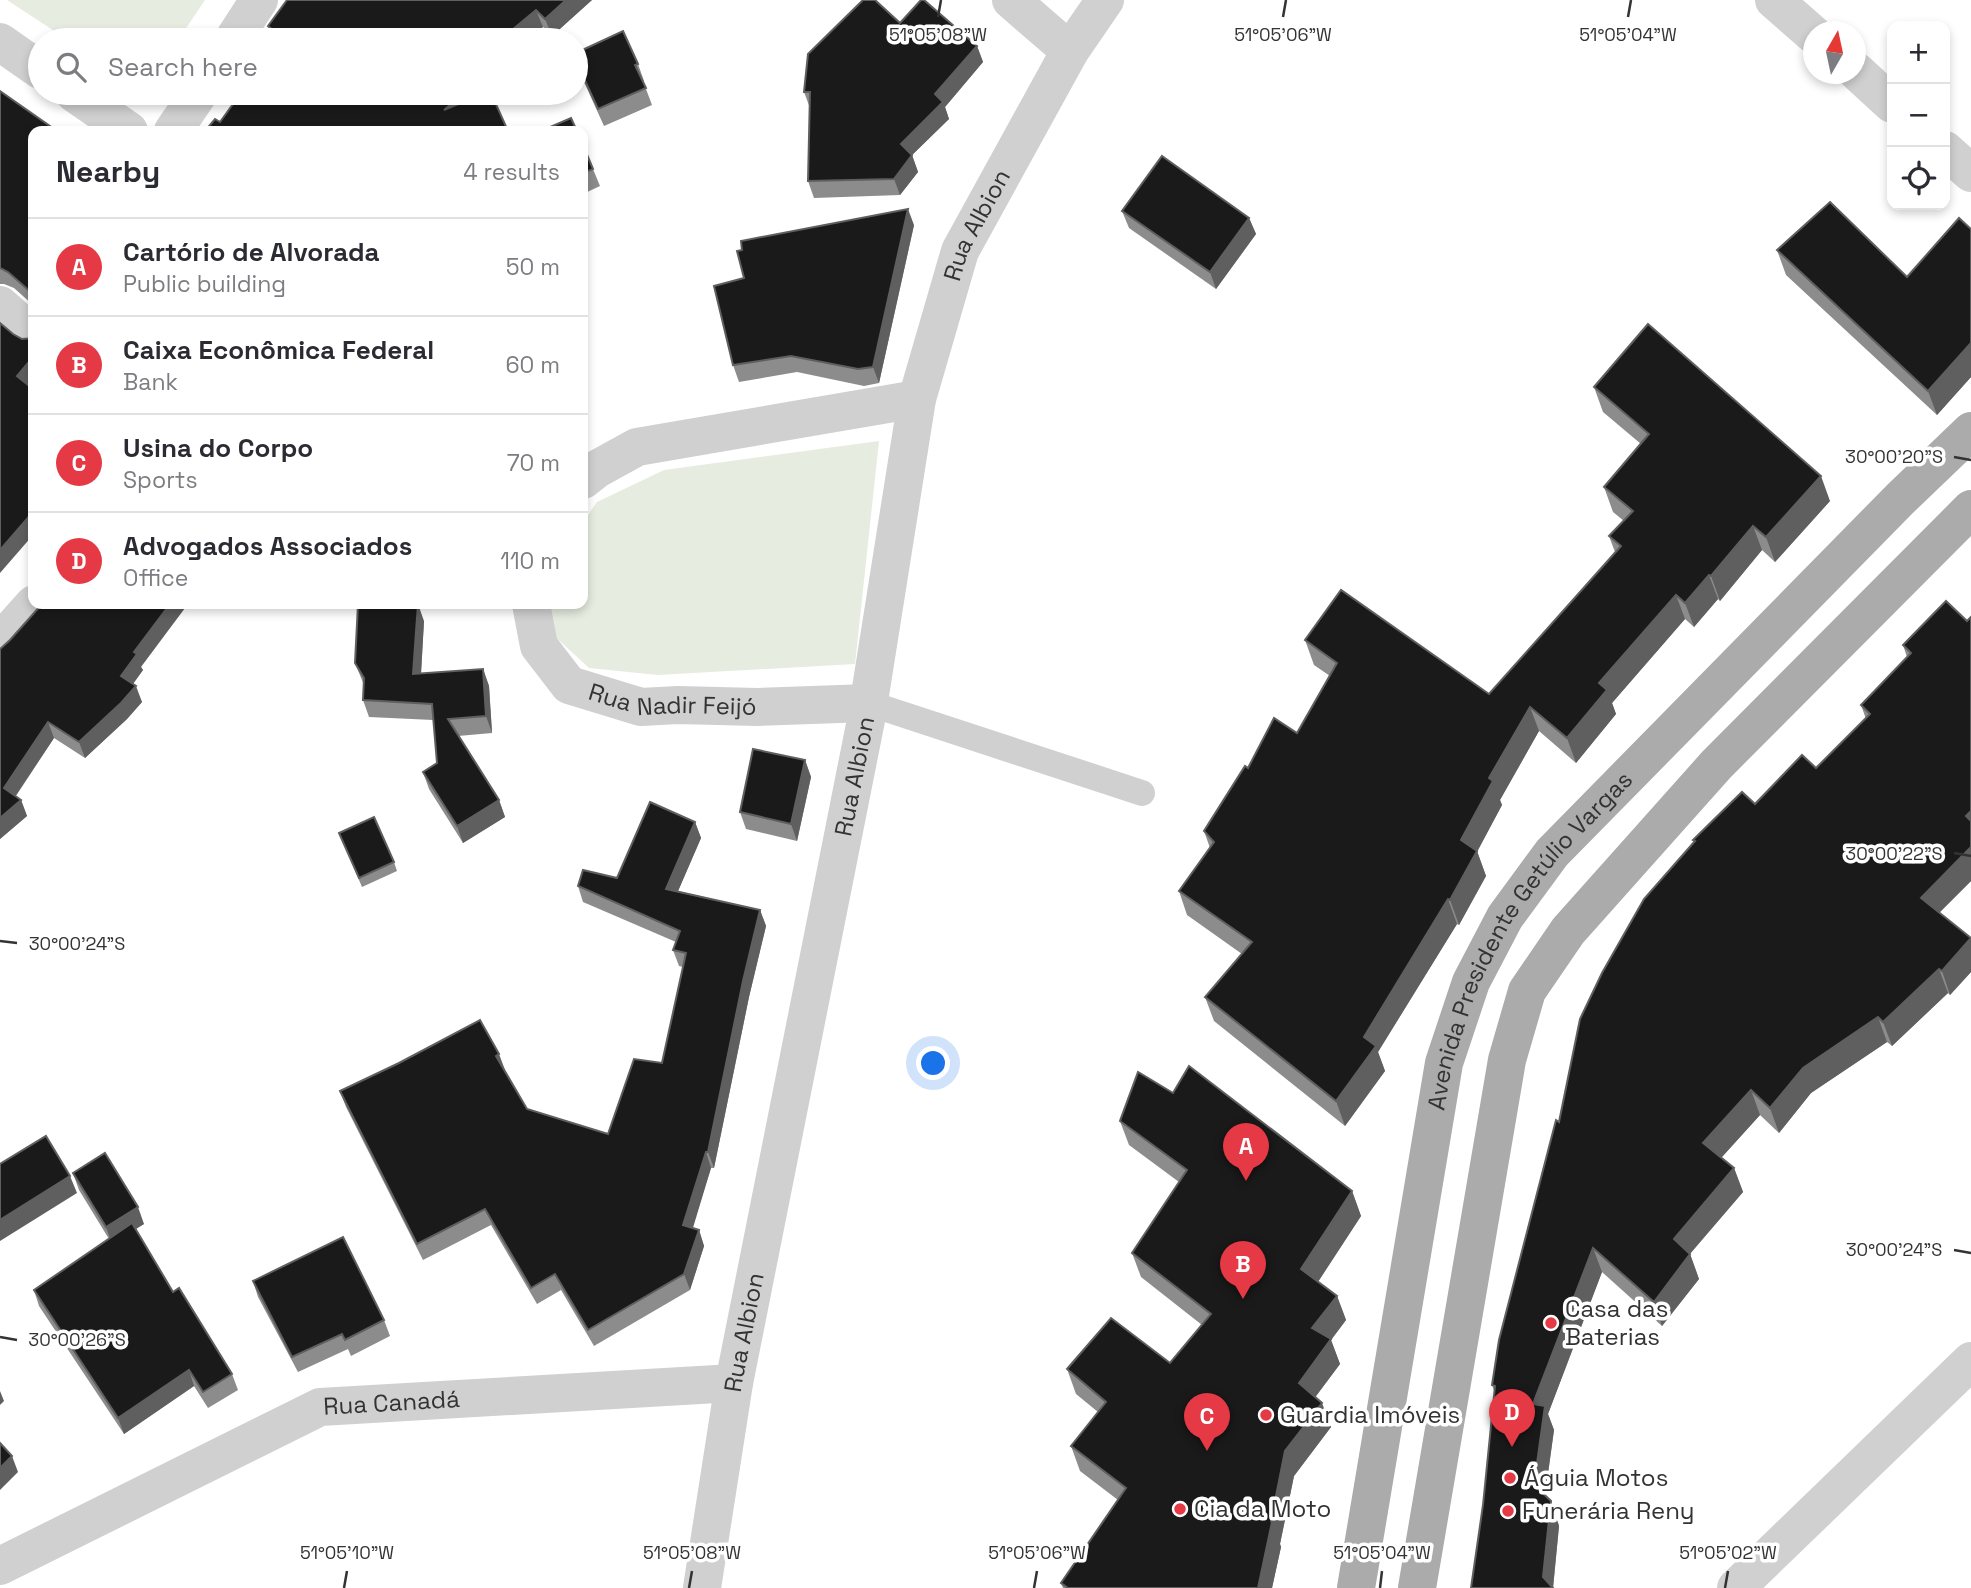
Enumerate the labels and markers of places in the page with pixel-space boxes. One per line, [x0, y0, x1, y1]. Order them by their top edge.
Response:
pin: A [1223, 1123, 1269, 1181]
pin: B [1220, 1241, 1266, 1299]
place label: Casa das Baterias [1565, 1293, 1668, 1352]
marker: Casa das Baterias [1543, 1315, 1559, 1331]
pin: D [1489, 1389, 1535, 1447]
pin: C [1184, 1393, 1230, 1451]
place label: Guardia Imóveis [1280, 1399, 1460, 1430]
marker: Guardia Imóveis [1258, 1407, 1274, 1423]
place label: Águia Motos [1524, 1462, 1668, 1493]
marker: Águia Motos [1502, 1470, 1518, 1486]
place label: Cia da Moto [1194, 1493, 1331, 1524]
place label: Funerária Reny [1522, 1495, 1694, 1526]
marker: Cia da Moto [1172, 1501, 1188, 1517]
marker: Funerária Reny [1500, 1503, 1516, 1519]

